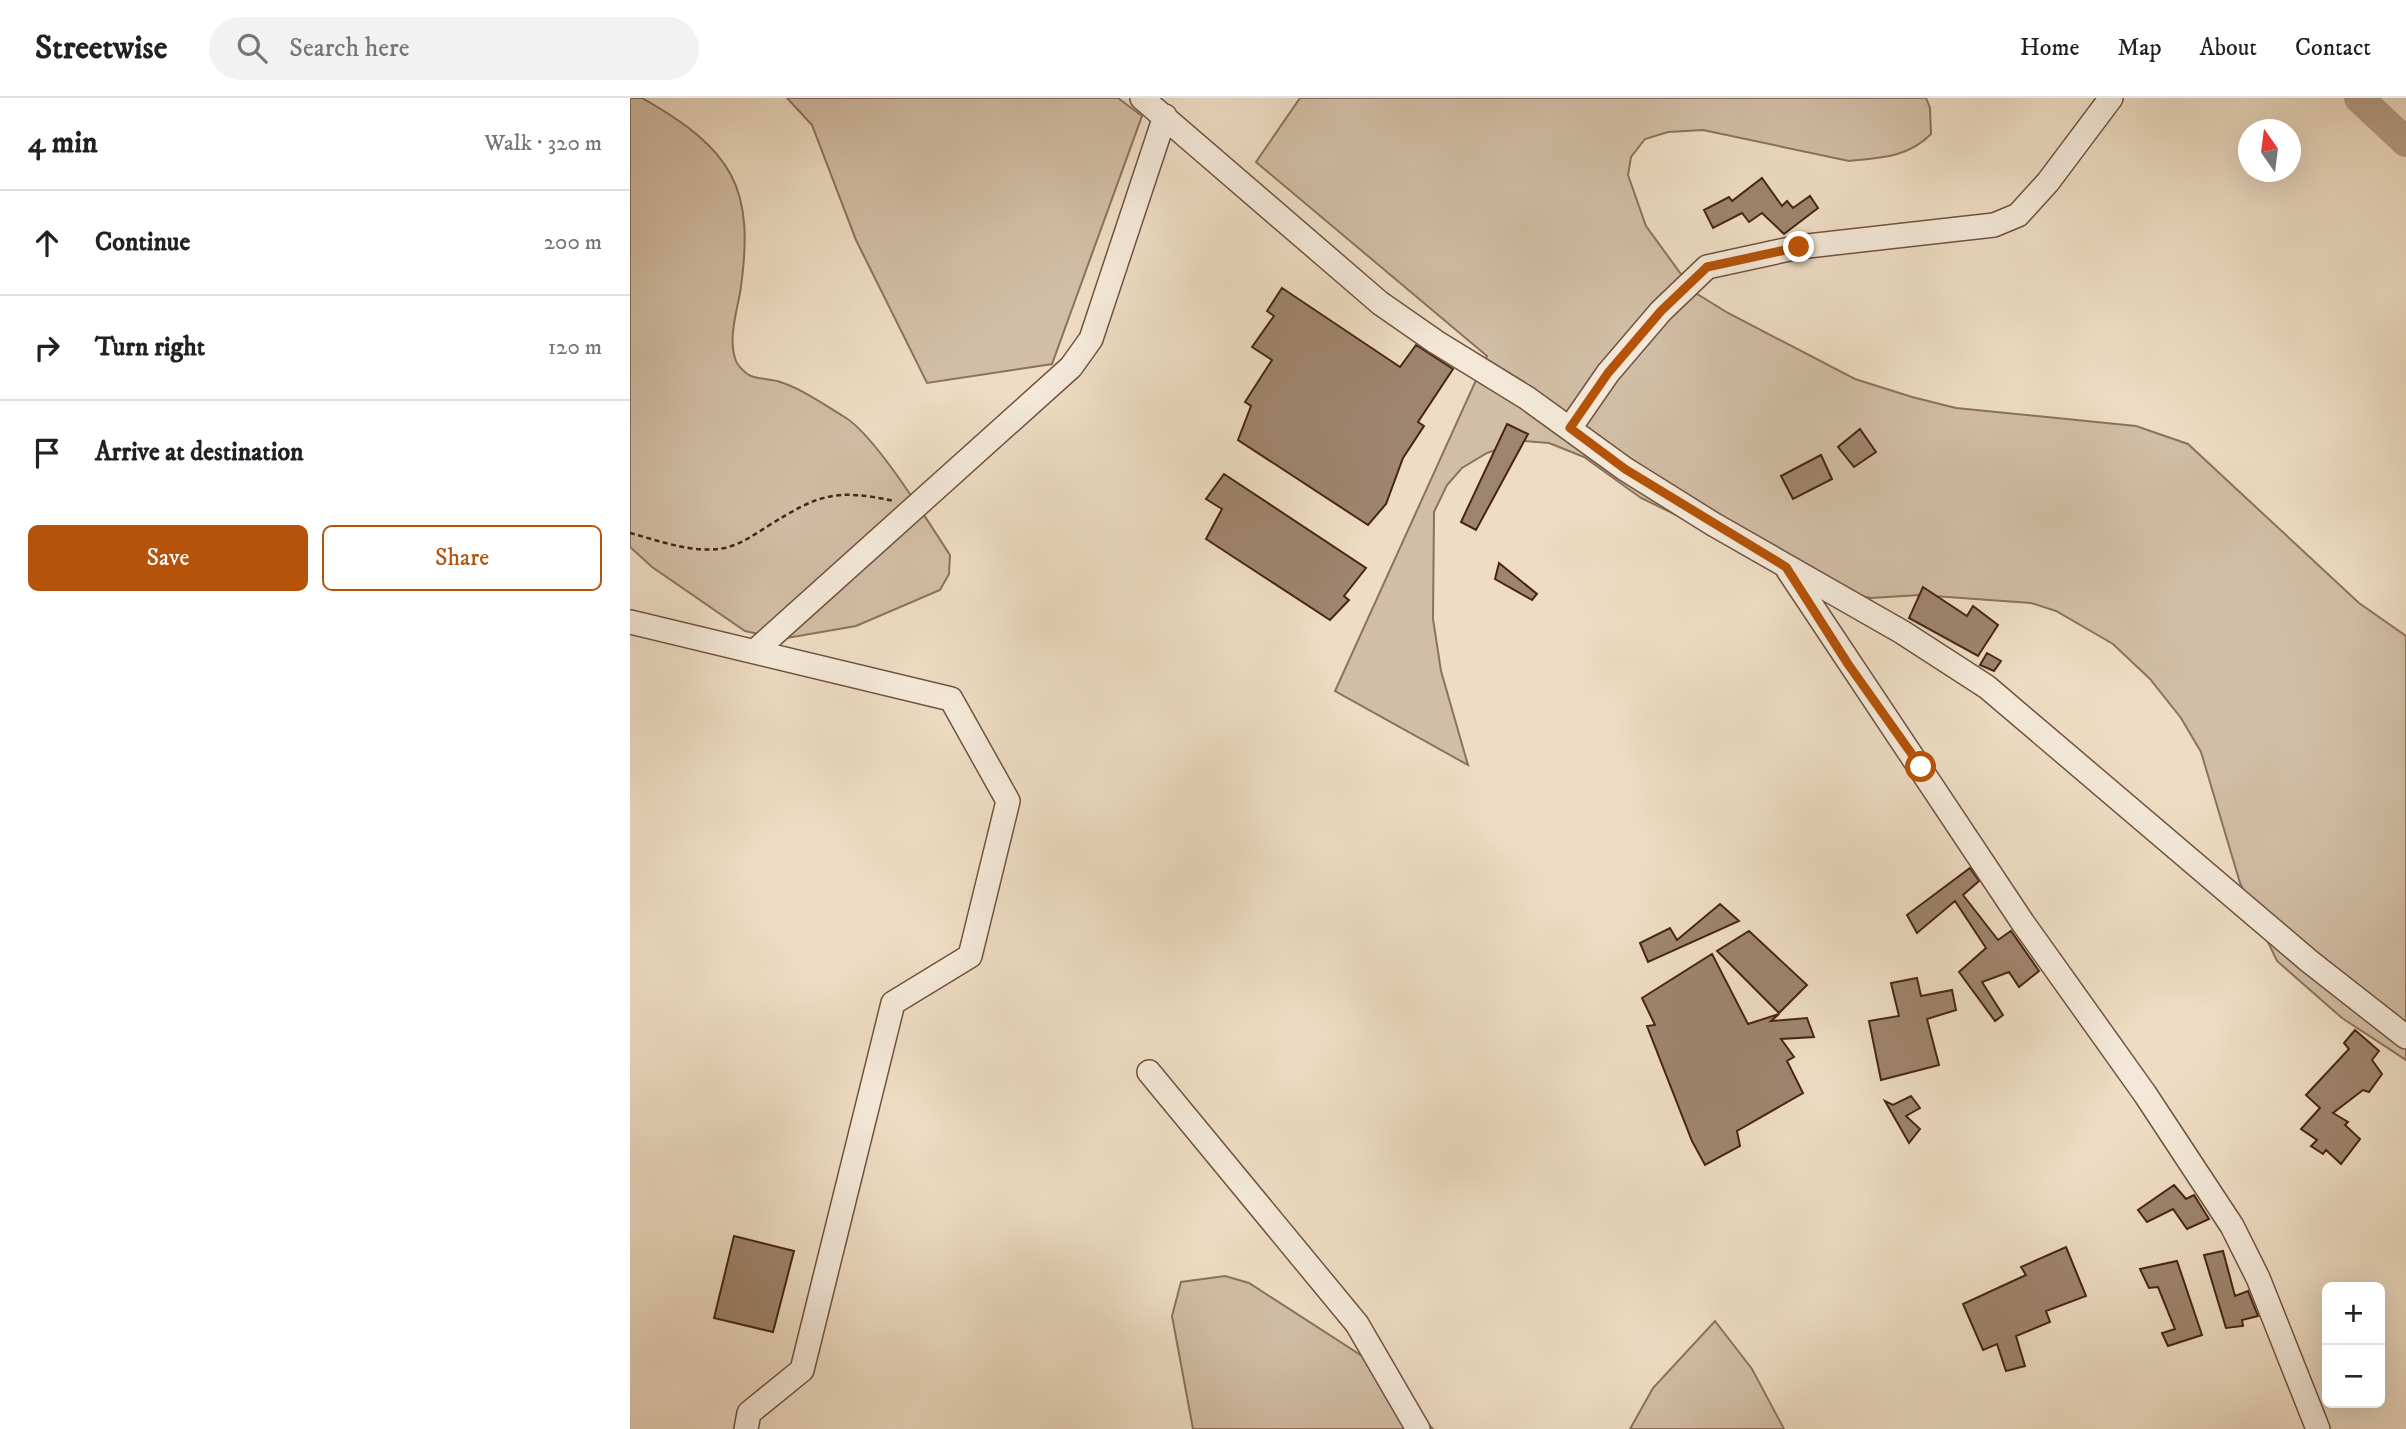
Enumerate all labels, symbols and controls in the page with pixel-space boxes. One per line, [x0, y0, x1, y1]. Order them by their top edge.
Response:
search box [209, 17, 699, 80]
text: Streetwise [35, 28, 167, 69]
icon: search [233, 29, 271, 67]
text: Search here [289, 32, 409, 65]
text: Home [2020, 33, 2079, 63]
text: Map [2117, 33, 2162, 63]
text: About [2200, 33, 2257, 63]
text: Contact [2295, 33, 2371, 63]
north arrow [2238, 119, 2301, 182]
text: 4 min [28, 125, 98, 162]
text: Walk · 320 m [484, 129, 602, 158]
icon: ahead [28, 224, 66, 262]
text: Continue [95, 226, 190, 259]
text: 200 m [544, 228, 602, 257]
route end [1783, 231, 1814, 262]
icon: right [28, 329, 66, 367]
text: Turn right [95, 331, 205, 364]
text: 120 m [548, 333, 602, 362]
icon: arrive [28, 434, 66, 472]
text: Arrive at destination [95, 436, 304, 469]
button: Save [28, 525, 308, 591]
button: Share [322, 525, 602, 591]
route start [1905, 751, 1936, 782]
map controls [2322, 1282, 2385, 1408]
button: + [2322, 1282, 2385, 1345]
button: − [2322, 1345, 2385, 1408]

